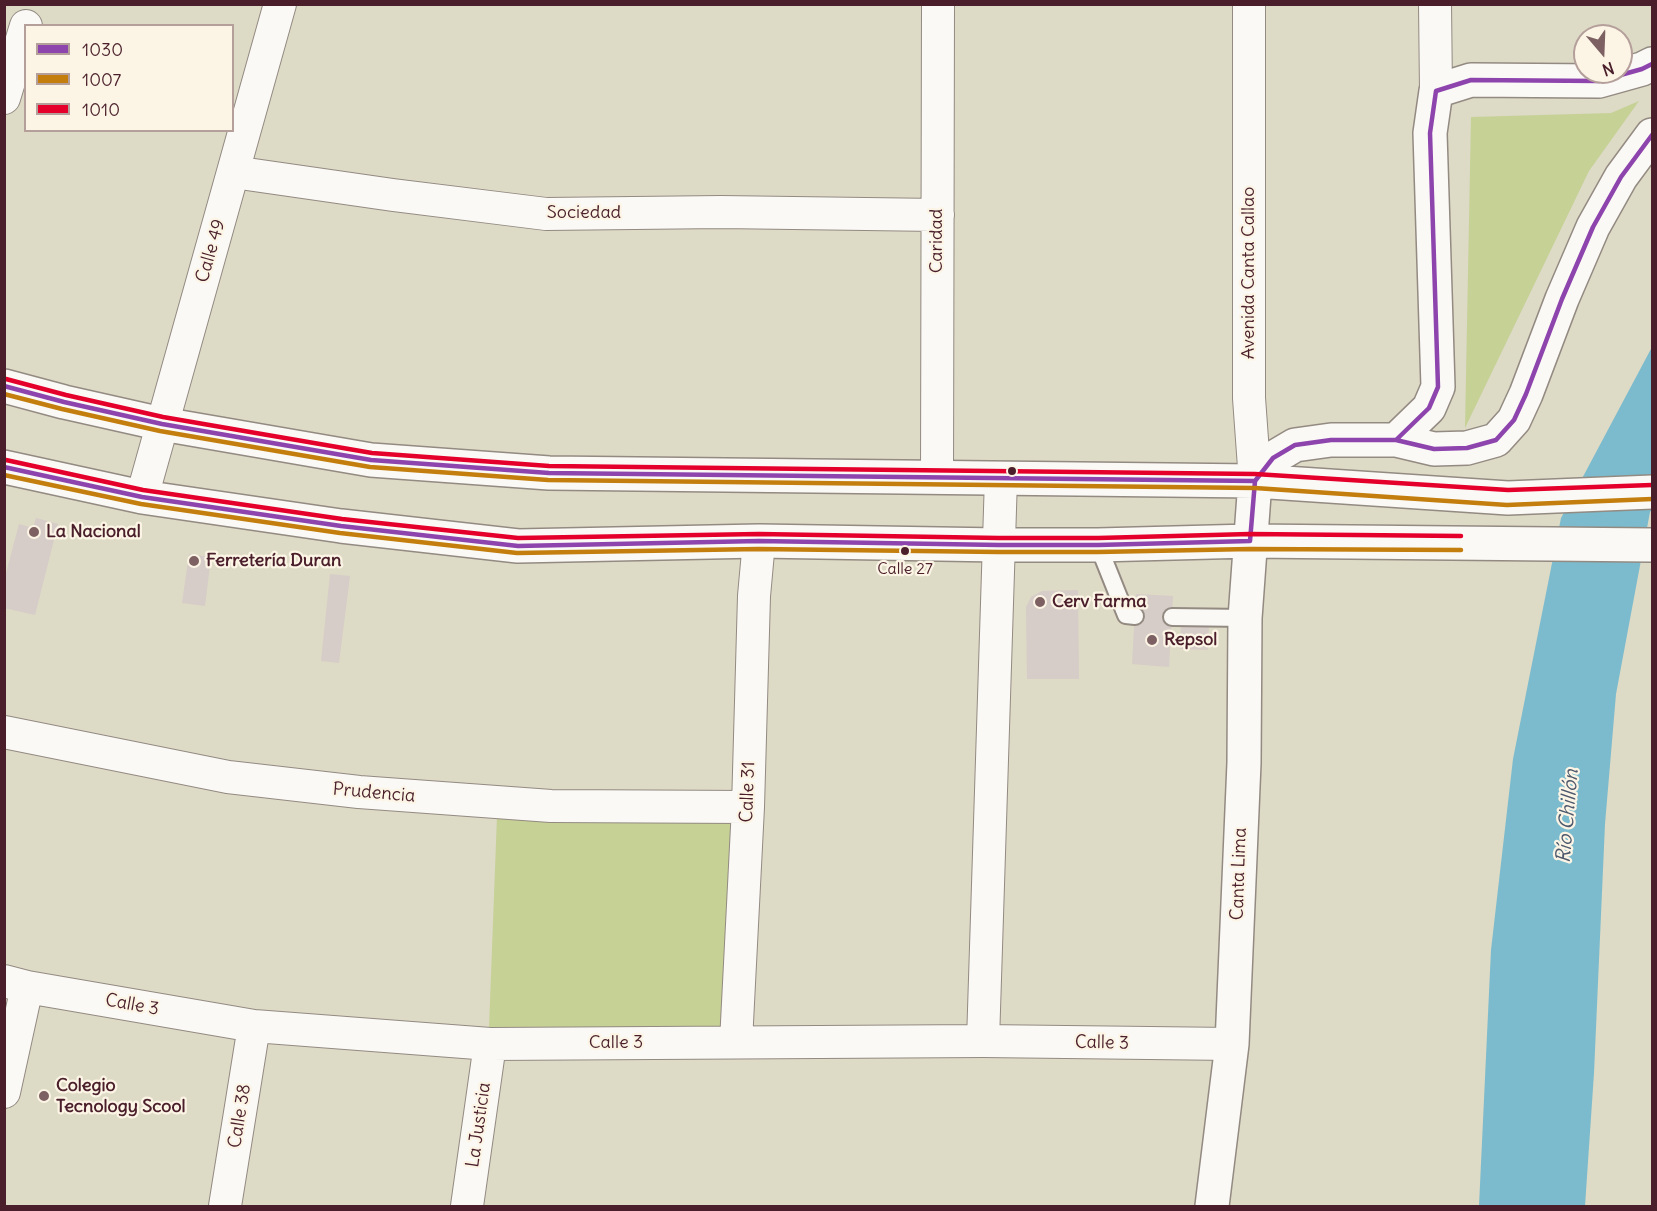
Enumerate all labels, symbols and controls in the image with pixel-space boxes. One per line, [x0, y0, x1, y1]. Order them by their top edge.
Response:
legend [24, 24, 234, 132]
north arrow [1573, 24, 1633, 84]
text: 1030 [82, 38, 123, 61]
text: N [1600, 58, 1617, 80]
text: 1007 [82, 68, 121, 91]
text: 1010 [82, 98, 120, 121]
street label: Avenida Canta Callao [1238, 187, 1260, 359]
street label: Sociedad [547, 202, 621, 224]
street label: Caridad [926, 209, 948, 273]
street label: Calle 49 [192, 217, 230, 285]
unlabelled marker [1006, 465, 1018, 477]
place label: La Nacional [46, 521, 141, 543]
marker: La Nacional [27, 525, 41, 539]
marker: Calle 27 [899, 545, 911, 557]
place label: Ferretería Duran [206, 550, 341, 572]
marker: Ferretería Duran [187, 554, 201, 568]
place label: Calle 27 [877, 559, 933, 579]
place label: Cerv Farma [1052, 591, 1146, 613]
marker: Cerv Farma [1033, 595, 1047, 609]
place label: Repsol [1164, 629, 1217, 651]
marker: Repsol [1145, 633, 1159, 647]
street label: Calle 31 [736, 761, 760, 823]
water label: Río Chillón [1552, 768, 1584, 864]
street label: Prudencia [332, 779, 416, 807]
street label: Canta Lima [1227, 827, 1251, 921]
street label: Calle 3 [103, 990, 161, 1020]
street label: Calle 3 [589, 1032, 643, 1054]
street label: Calle 3 [1075, 1032, 1129, 1054]
place label: Colegio Tecnology Scool [56, 1075, 186, 1118]
street label: La Justicia [462, 1081, 496, 1169]
street label: Calle 38 [224, 1082, 256, 1150]
marker: Colegio Tecnology Scool [37, 1089, 51, 1103]

